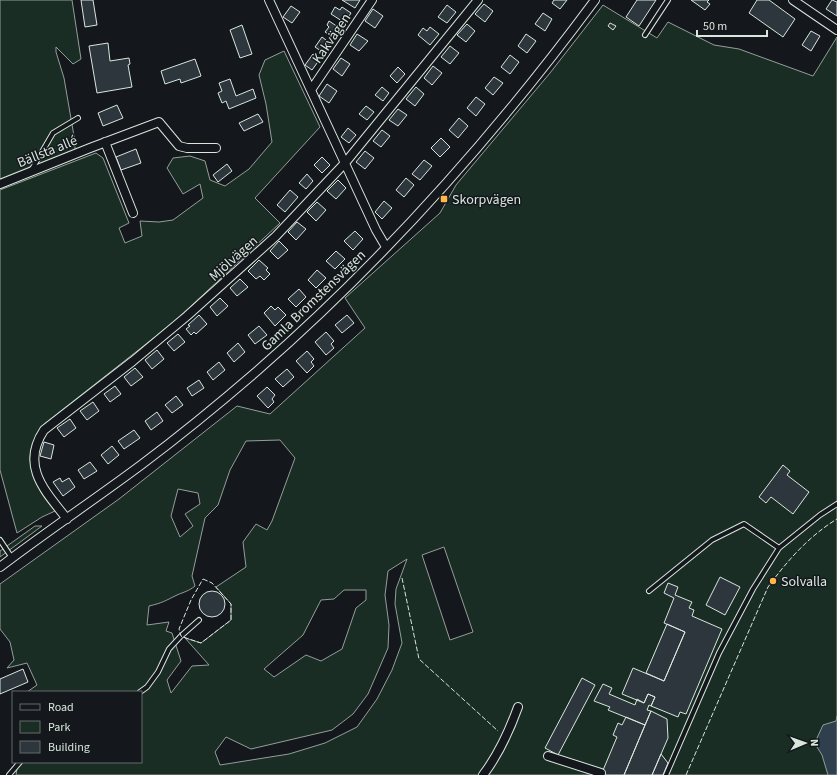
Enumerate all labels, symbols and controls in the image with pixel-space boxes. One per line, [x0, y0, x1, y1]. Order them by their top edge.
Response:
street label: Kakvägen [308, 9, 356, 68]
scale bar [697, 12, 767, 38]
text: 50 m [703, 18, 727, 35]
street label: Bällsta allé [14, 131, 81, 173]
place label: Skorpvägen [452, 190, 521, 210]
marker: Skorpvägen [439, 194, 449, 204]
street label: Mjölvägen [205, 231, 262, 286]
street label: Gamla Bromstensvägen [257, 246, 370, 356]
place label: Solvalla [781, 572, 827, 592]
marker: Solvalla [768, 576, 778, 586]
legend [12, 691, 142, 763]
text: Road [48, 699, 74, 716]
text: Park [48, 719, 70, 736]
north arrow [785, 723, 825, 763]
text: Building [48, 739, 90, 756]
text: N [807, 739, 822, 747]

